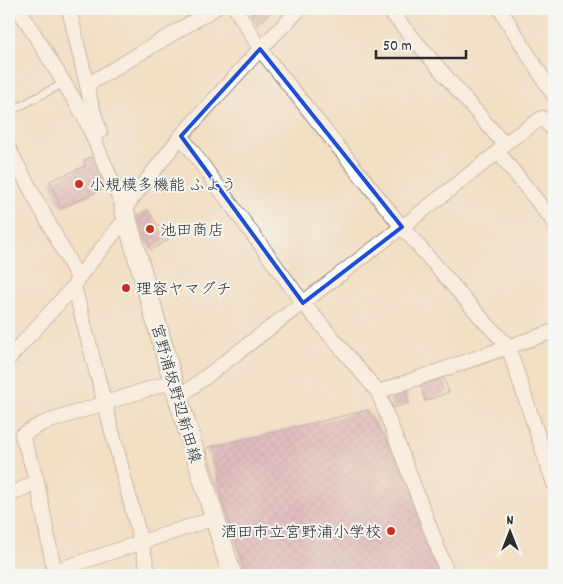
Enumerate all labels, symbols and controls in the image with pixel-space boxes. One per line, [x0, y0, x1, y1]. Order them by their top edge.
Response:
scale bar [376, 28, 466, 60]
text: 50 m [383, 36, 412, 58]
place label: 小規模多機能 ふよう [89, 175, 237, 198]
marker: 小規模多機能 ふよう [73, 178, 85, 190]
place label: 池田商店 [160, 220, 224, 243]
marker: 池田商店 [144, 223, 156, 235]
place label: 理容ヤマグチ [136, 279, 232, 302]
marker: 理容ヤマグチ [120, 282, 132, 294]
street label: 宮野浦坂野辺新田線 [144, 321, 205, 466]
north arrow [486, 506, 536, 556]
text: N [507, 511, 514, 531]
place label: 酒田市立宮野浦小学校 [221, 522, 381, 545]
marker: 酒田市立宮野浦小学校 [385, 525, 397, 537]

